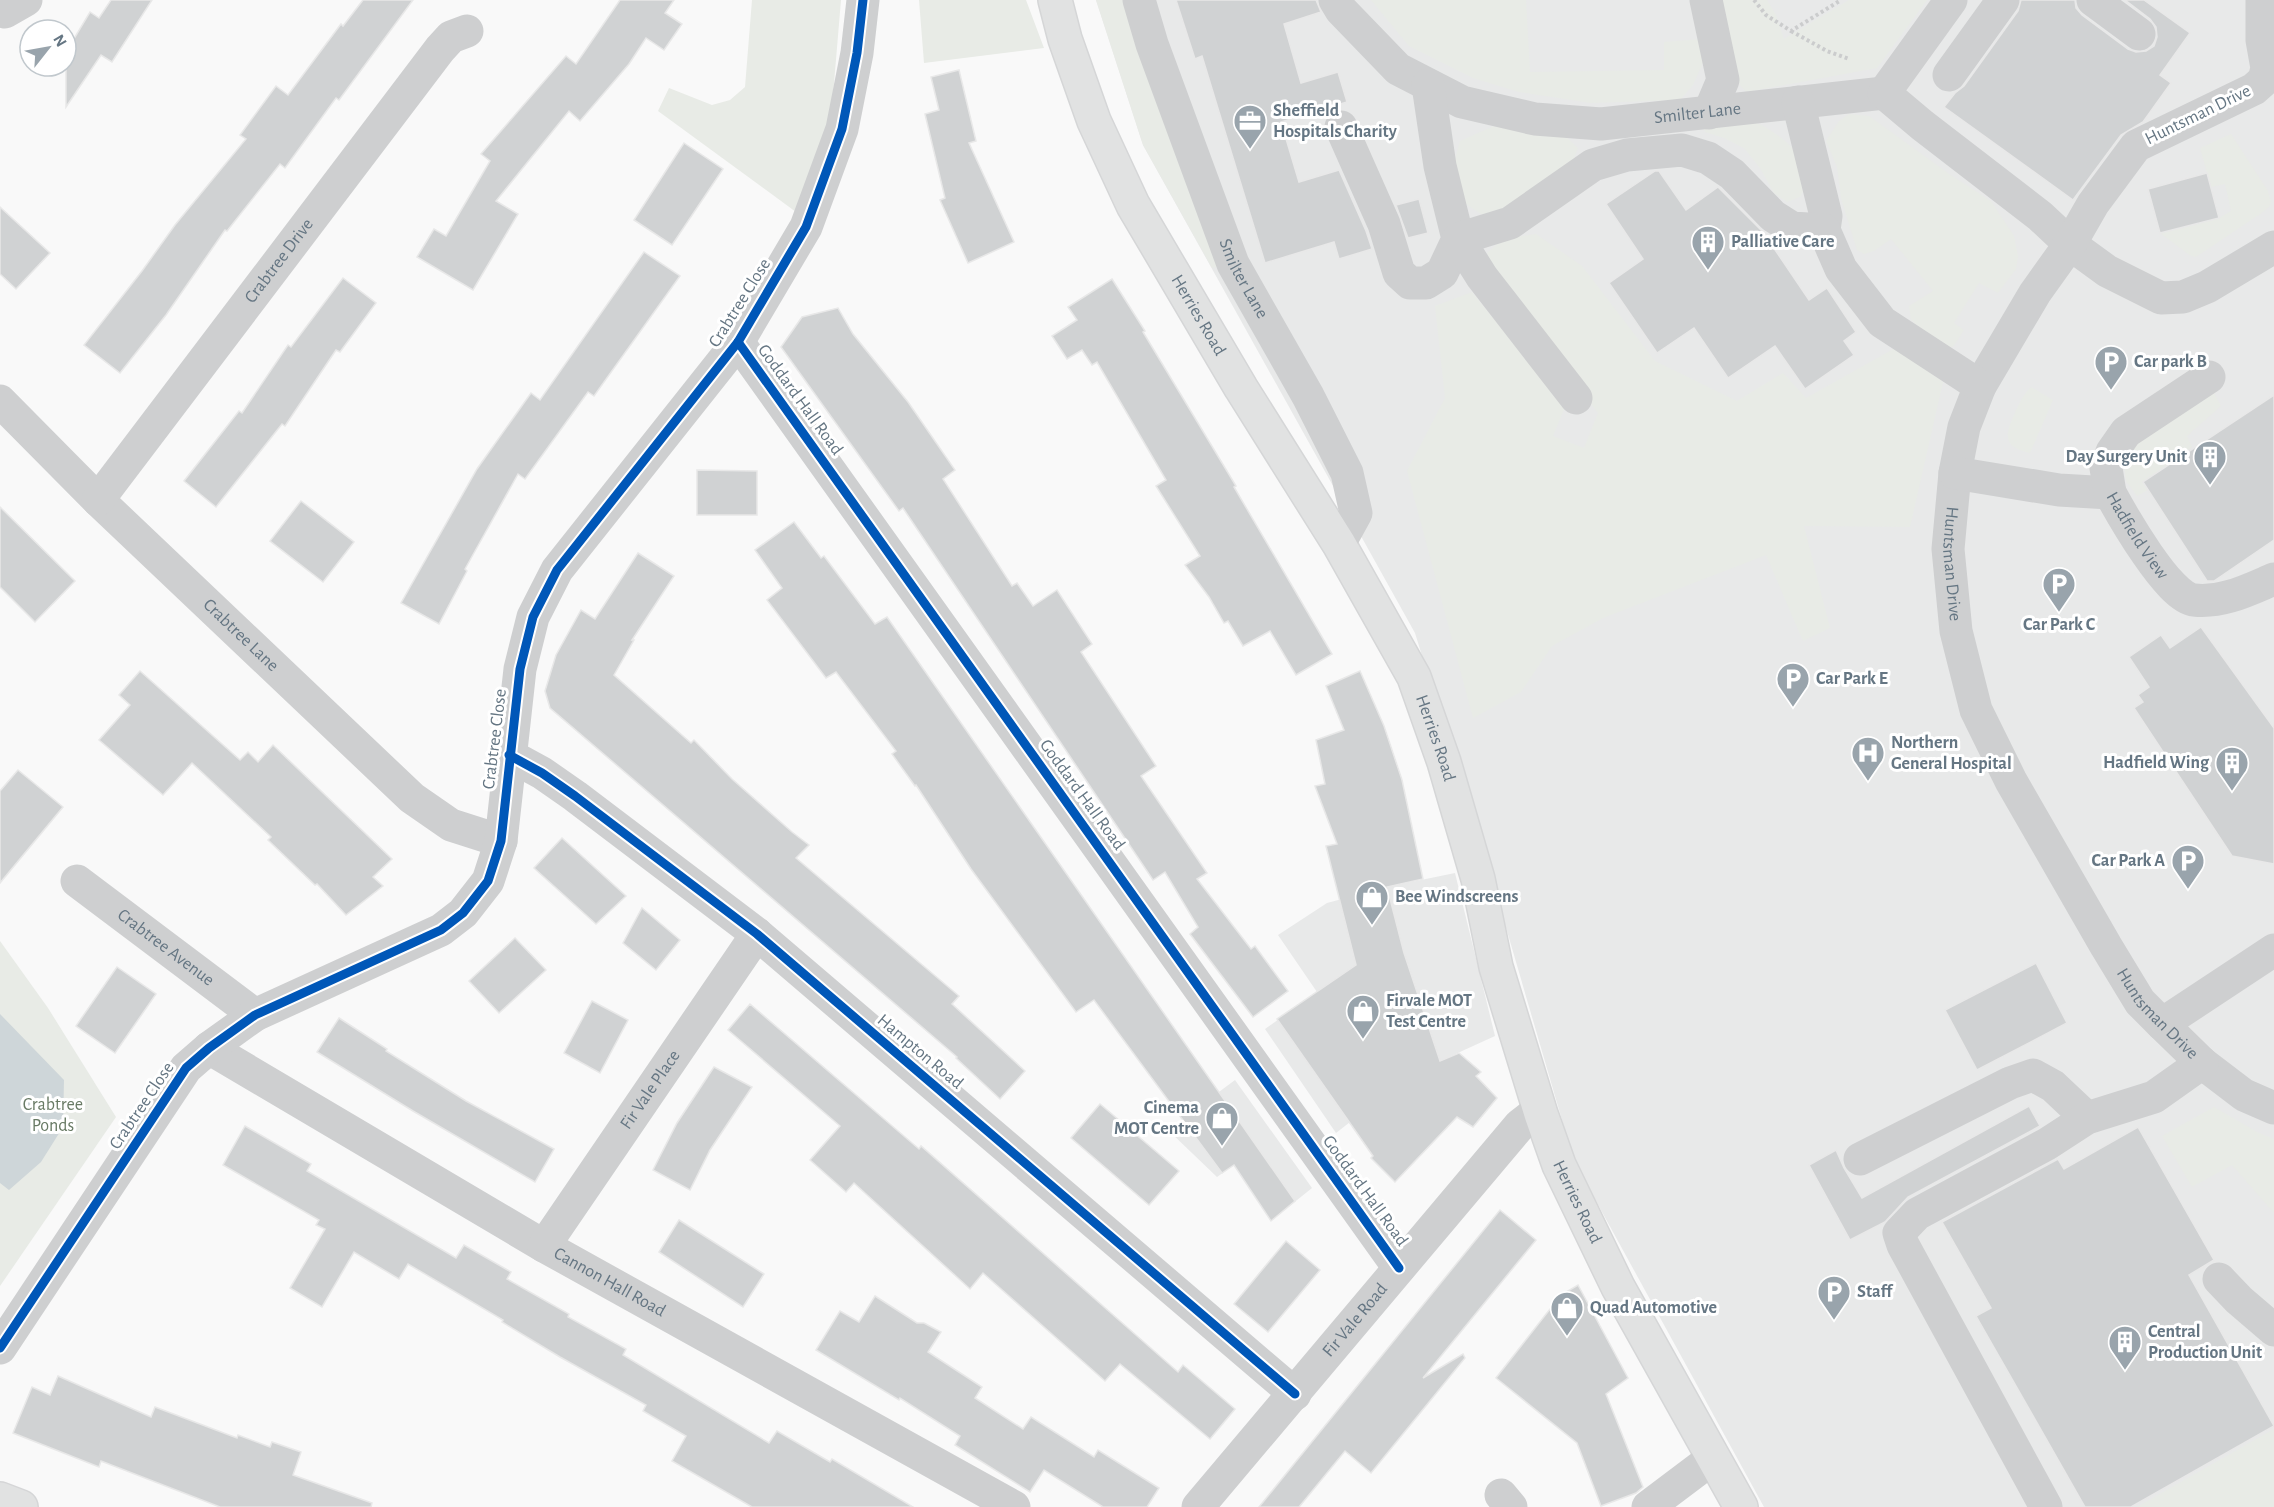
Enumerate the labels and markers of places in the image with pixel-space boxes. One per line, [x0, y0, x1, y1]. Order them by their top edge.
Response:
place label: Sheffield Hospitals Charity [1273, 102, 1398, 141]
office icon: Sheffield Hospitals Charity [1232, 103, 1268, 150]
building icon: Palliative Care [1690, 224, 1726, 271]
place label: Palliative Care [1731, 233, 1834, 251]
parking icon: Car park B [2093, 344, 2129, 391]
place label: Car park B [2134, 353, 2207, 371]
building icon: Day Surgery Unit [2192, 439, 2228, 486]
place label: Day Surgery Unit [2065, 448, 2187, 466]
parking icon: Car Park C [2041, 566, 2077, 613]
place label: Car Park C [2023, 616, 2096, 634]
parking icon: Car Park E [1775, 661, 1811, 708]
place label: Car Park E [1816, 670, 1888, 688]
place label: Northern General Hospital [1891, 734, 2012, 773]
hospital icon: Northern General Hospital [1850, 735, 1886, 782]
building icon: Hadfield Wing [2214, 745, 2250, 792]
place label: Hadfield Wing [2103, 754, 2210, 772]
parking icon: Car Park A [2170, 843, 2206, 890]
place label: Car Park A [2092, 852, 2165, 870]
shop icon: Bee Windscreens [1354, 879, 1390, 926]
place label: Bee Windscreens [1395, 888, 1518, 906]
place label: Firvale MOT Test Centre [1386, 992, 1472, 1031]
shop icon: Firvale MOT Test Centre [1345, 993, 1381, 1040]
place label: Cinema MOT Centre [1114, 1099, 1199, 1138]
shop icon: Cinema MOT Centre [1204, 1100, 1240, 1147]
parking icon: Staff [1816, 1274, 1852, 1321]
place label: Staff [1857, 1283, 1894, 1301]
shop icon: Quad Automotive [1549, 1290, 1585, 1337]
place label: Quad Automotive [1590, 1299, 1717, 1317]
place label: Central Production Unit [2148, 1323, 2262, 1362]
building icon: Central Production Unit [2107, 1324, 2143, 1371]

